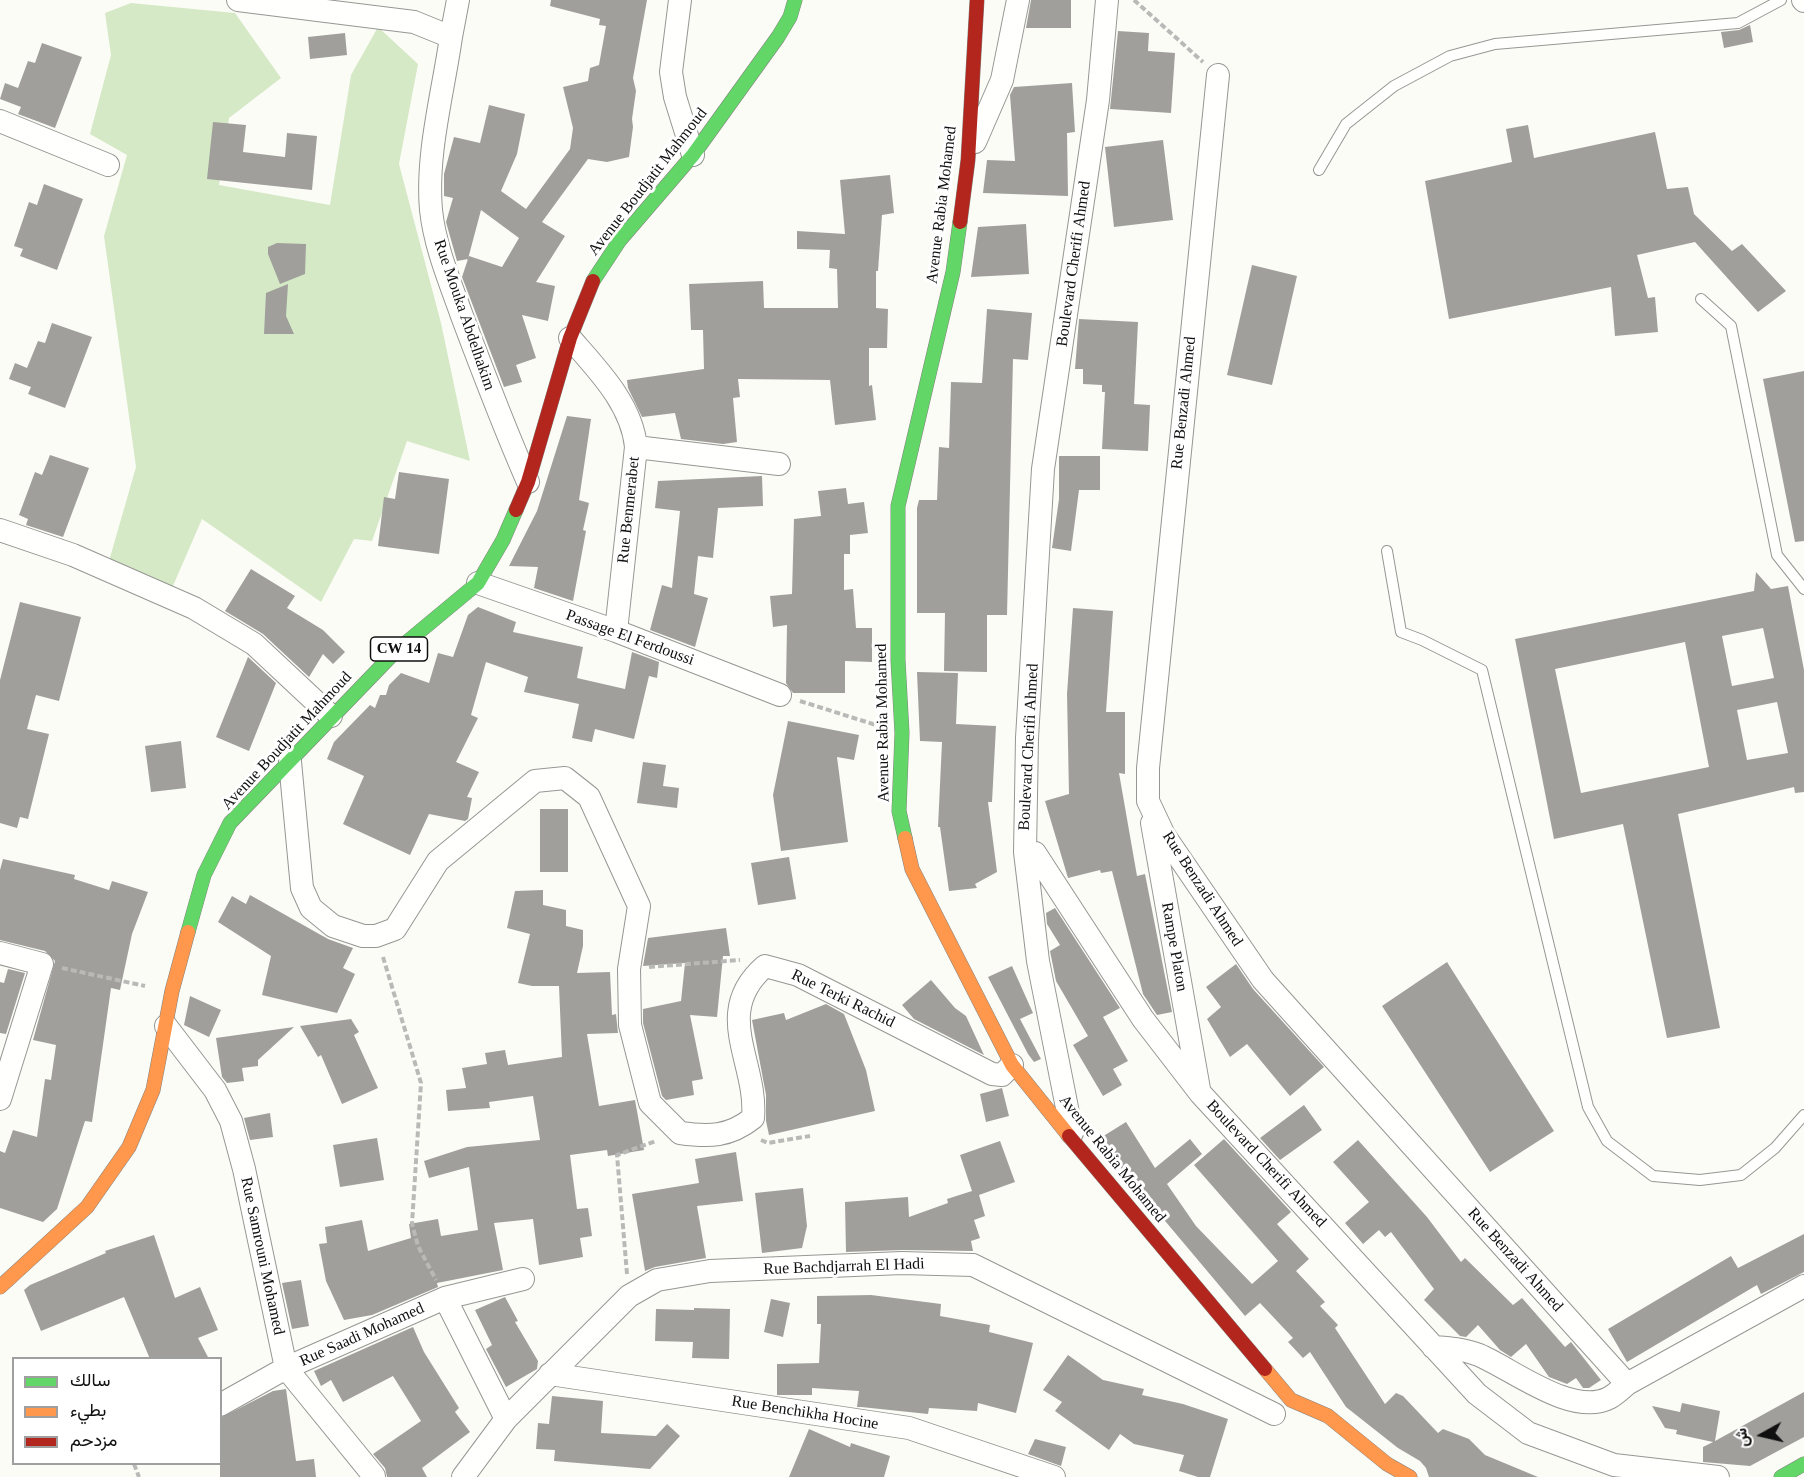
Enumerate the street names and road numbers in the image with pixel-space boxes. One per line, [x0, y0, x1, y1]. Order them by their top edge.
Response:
street label: Avenue Boudjatit Mahmoud [580, 98, 716, 266]
street label: Avenue Rabia Mohamed [922, 118, 962, 292]
street label: Boulevard Cherifi Ahmed [1052, 175, 1096, 353]
street label: Rue Mouka Abdelhakim [427, 232, 501, 398]
street label: Rue Benzadi Ahmed [1167, 331, 1201, 475]
street label: Rue Benmerabet [613, 450, 645, 570]
street label: Passage El Ferdoussi [555, 603, 705, 673]
street label: Avenue Rabia Mohamed [872, 636, 894, 810]
road number: CW 14 [370, 637, 428, 661]
street label: Boulevard Cherifi Ahmed [1015, 659, 1043, 835]
street label: Avenue Boudjatit Mahmoud [213, 662, 361, 820]
street label: Rue Benzadi Ahmed [1155, 824, 1249, 954]
street label: Rampe Platon [1156, 896, 1192, 998]
street label: Rue Terki Rachid [785, 964, 901, 1034]
street label: Avenue Rabia Mohamed [1050, 1086, 1174, 1232]
street label: Boulevard Cherifi Ahmed [1199, 1093, 1333, 1235]
street label: Rue Samrouni Mohamed [234, 1168, 290, 1344]
street label: Rue Benzadi Ahmed [1460, 1200, 1570, 1320]
street label: Rue Bachdjarrah El Hadi [758, 1254, 930, 1280]
street label: Rue Saadi Mohamed [291, 1296, 433, 1374]
street label: Rue Benchikha Hocine [725, 1391, 885, 1435]

